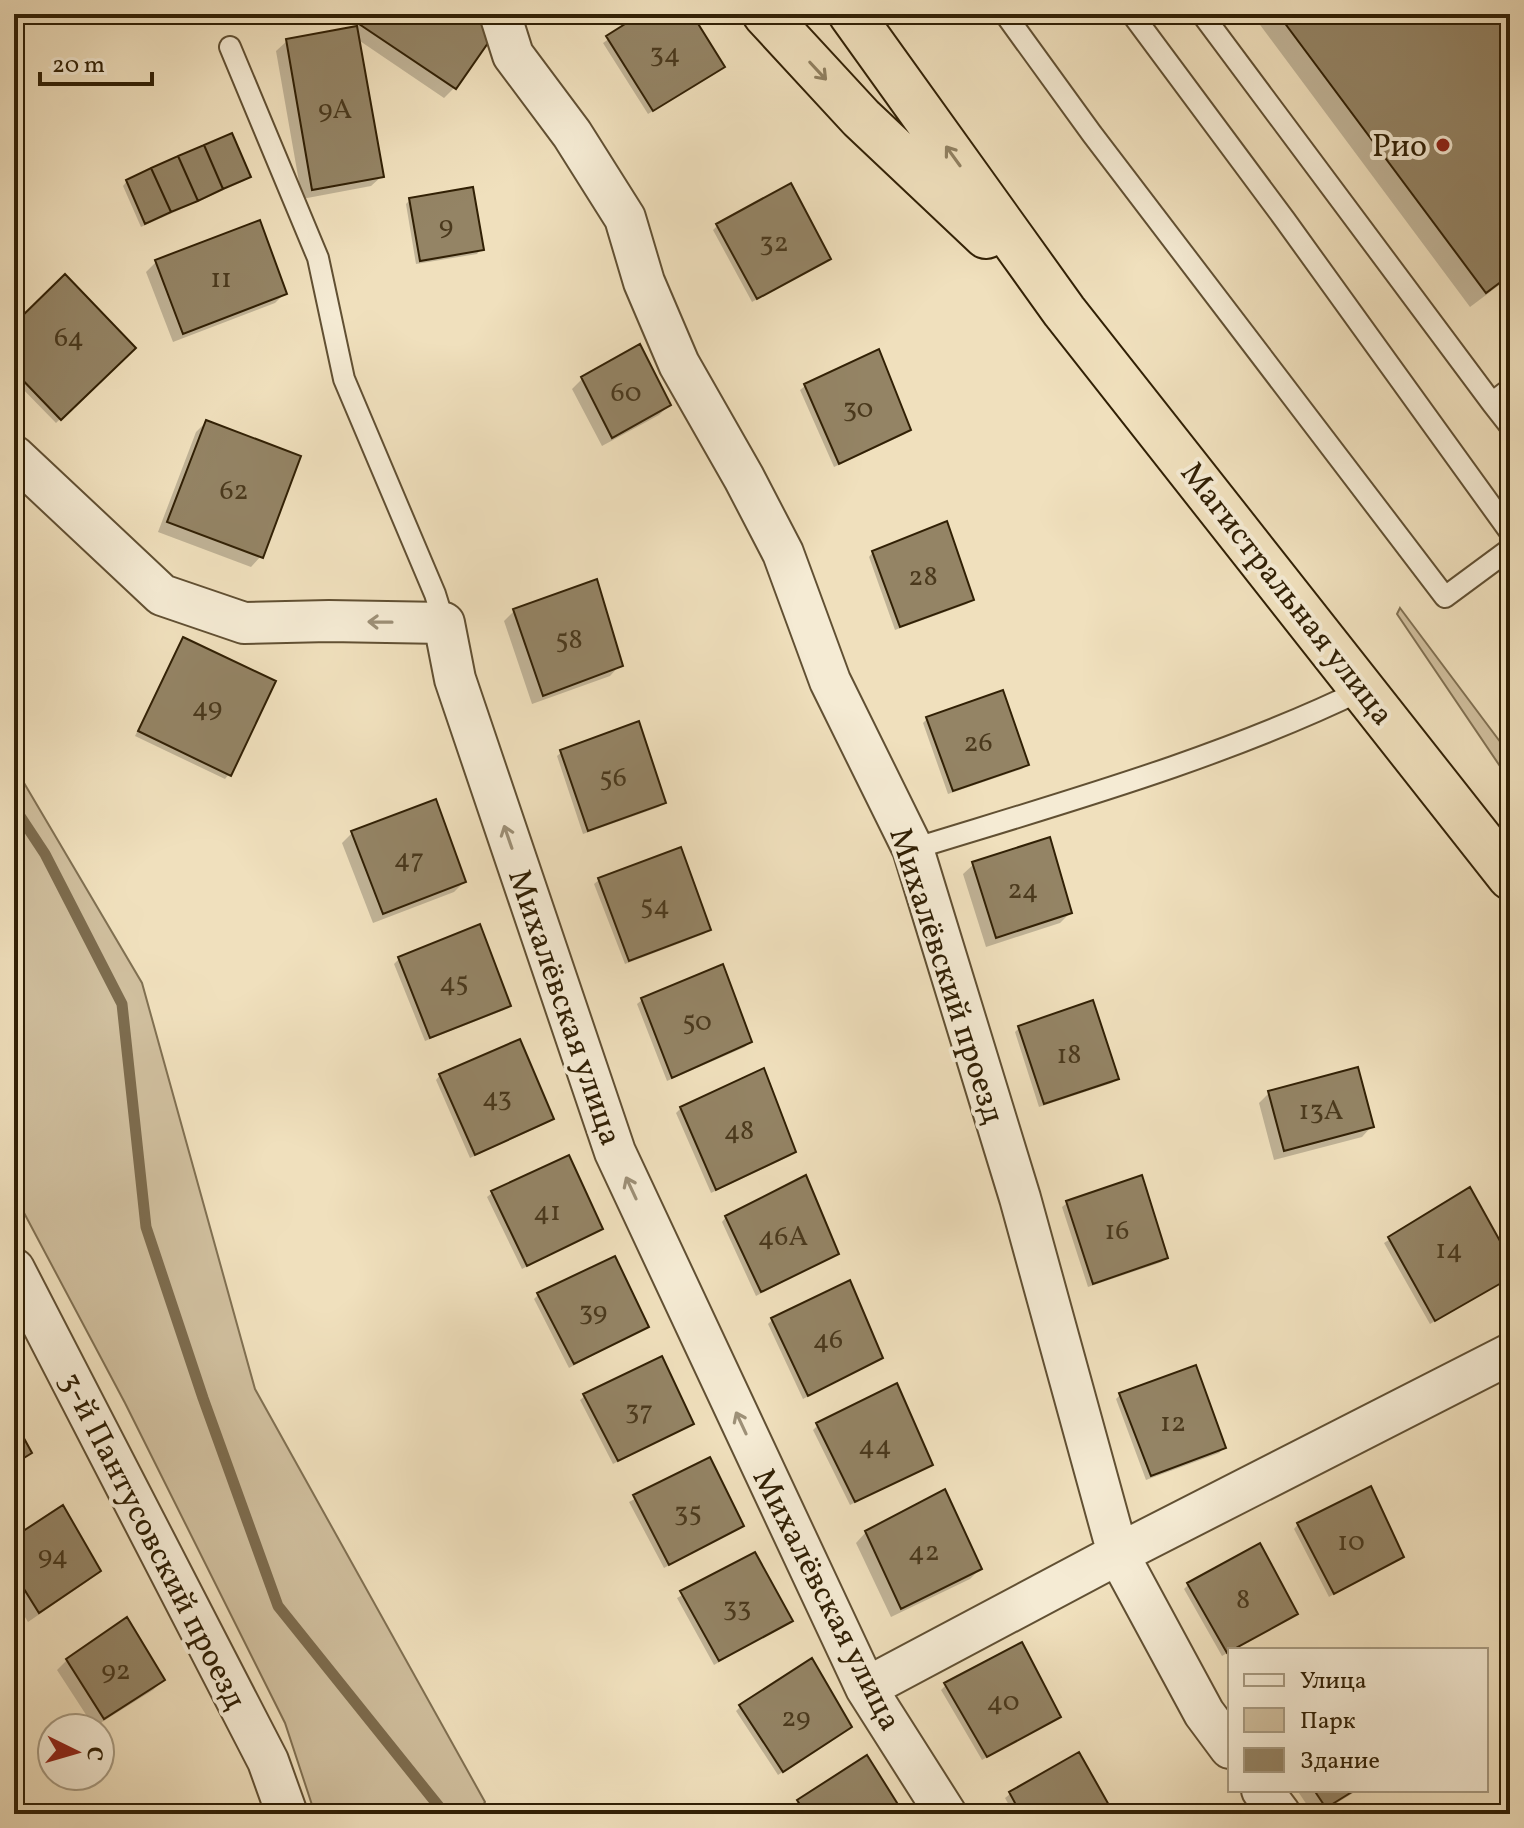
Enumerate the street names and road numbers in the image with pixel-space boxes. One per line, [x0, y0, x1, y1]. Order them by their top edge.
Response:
street label: Магистральная улица [1169, 454, 1403, 736]
street label: Михалёвский проезд [877, 822, 1014, 1129]
street label: Михалёвская улица [495, 864, 631, 1152]
street label: 3-й Пантусовский проезд [47, 1365, 256, 1718]
street label: Михалёвская улица [740, 1462, 911, 1739]

